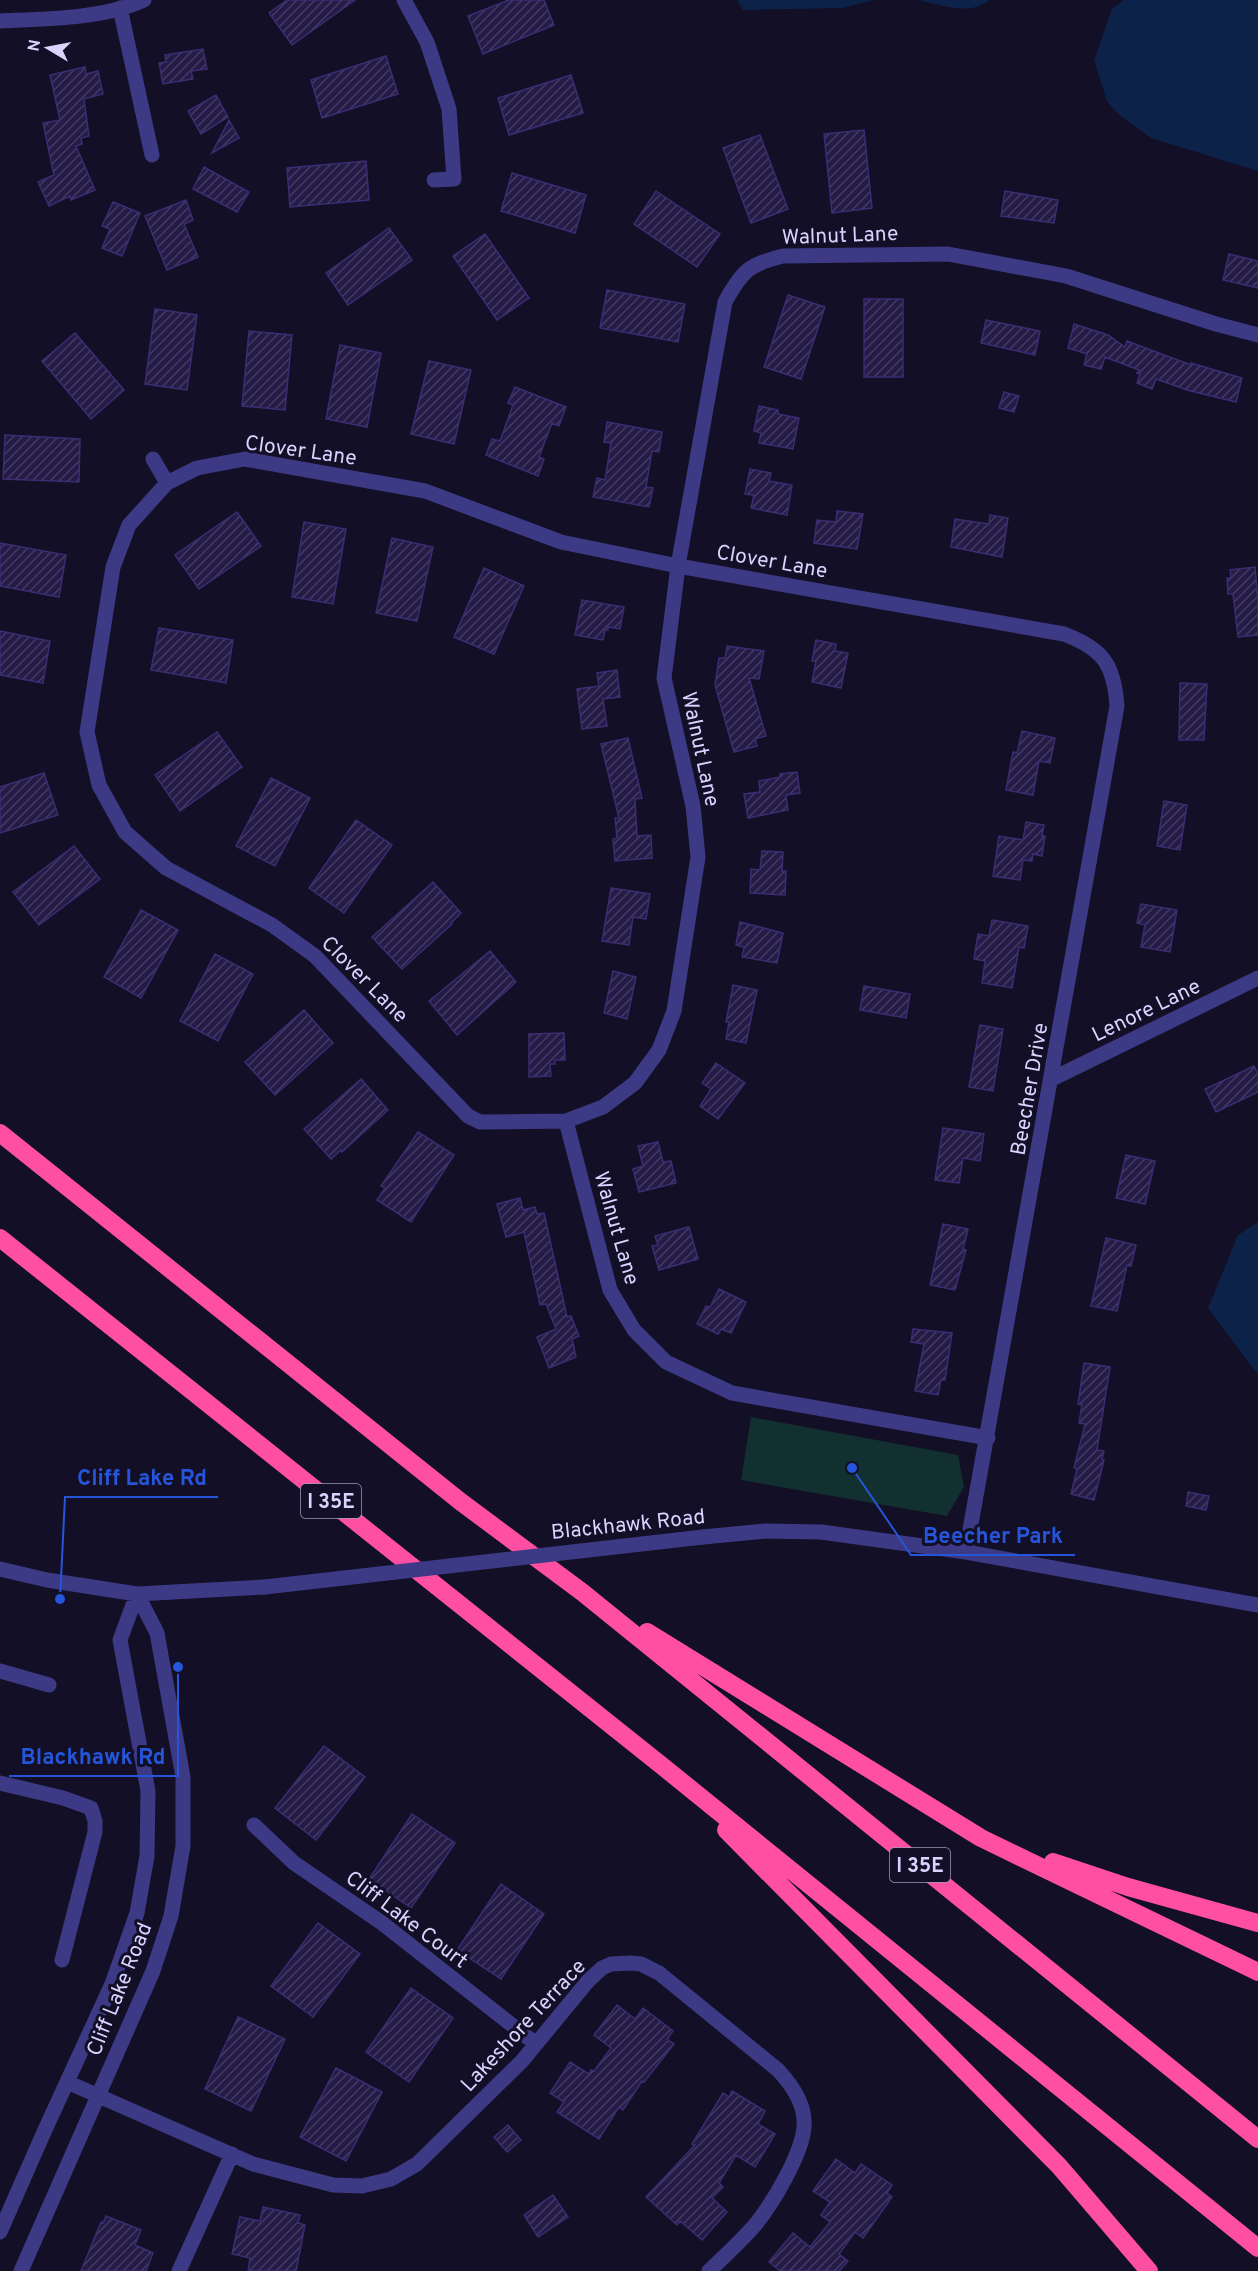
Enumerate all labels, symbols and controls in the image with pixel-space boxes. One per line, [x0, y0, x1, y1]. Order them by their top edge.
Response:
north arrow [18, 18, 78, 78]
text: N [24, 38, 46, 53]
street label: Walnut Lane [781, 221, 899, 252]
street label: Clover Lane [243, 430, 358, 473]
street label: Clover Lane [714, 539, 829, 586]
street label: Walnut Lane [674, 689, 725, 809]
street label: Clover Lane [315, 931, 413, 1029]
street label: Lenore Lane [1088, 973, 1205, 1049]
street label: Beecher Drive [1006, 1021, 1055, 1158]
street label: Walnut Lane [586, 1169, 645, 1288]
callout: Cliff Lake Rd [65, 1457, 218, 1497]
text: Cliff Lake Rd [77, 1466, 207, 1493]
road number: I 35E [301, 1484, 361, 1518]
street label: Blackhawk Road [550, 1504, 707, 1547]
callout: Beecher Park [911, 1515, 1075, 1555]
text: Beecher Park [923, 1524, 1063, 1551]
callout: Blackhawk Rd [9, 1736, 178, 1776]
text: Blackhawk Rd [21, 1745, 165, 1772]
road number: I 35E [890, 1848, 950, 1882]
street label: Cliff Lake Court [339, 1865, 473, 1975]
street label: Cliff Lake Road [81, 1919, 159, 2060]
street label: Lakeshore Terrace [456, 1954, 593, 2098]

